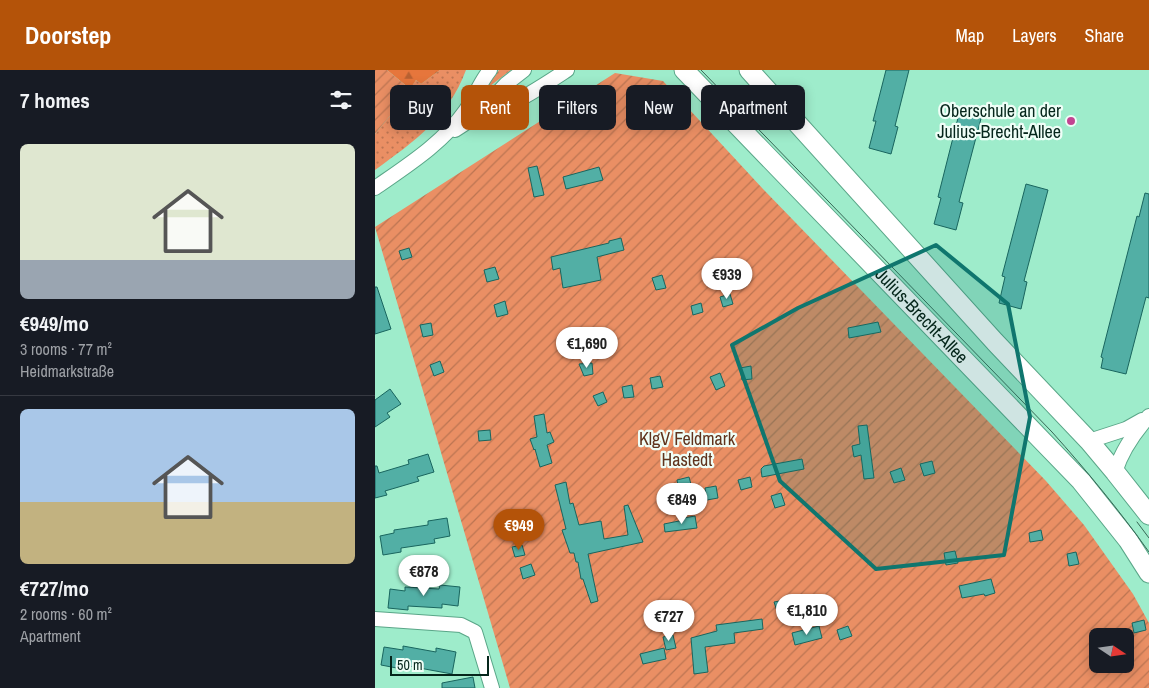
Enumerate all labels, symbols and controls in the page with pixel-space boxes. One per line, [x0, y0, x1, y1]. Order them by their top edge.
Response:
text: Doorstep [25, 19, 111, 51]
text: Map [956, 23, 984, 48]
text: Layers [1012, 23, 1057, 48]
text: Share [1085, 23, 1124, 48]
chip: Buy [390, 85, 451, 130]
chip: Rent [461, 85, 529, 130]
chip: Filters [539, 85, 616, 130]
chip: New [626, 85, 691, 130]
chip: Apartment [701, 85, 805, 130]
text: 7 homes [20, 86, 90, 115]
icon: filters [327, 86, 355, 114]
place label: Oberschule an der Julius-Brecht-Allee [937, 98, 1061, 144]
marker: Oberschule an der Julius-Brecht-Allee [1065, 115, 1077, 127]
icon: home [143, 176, 233, 266]
pin: €939 [697, 258, 757, 300]
street label: Julius-Brecht-Allee [870, 262, 974, 369]
text: €939 [712, 263, 742, 285]
text: €949/mo [20, 309, 89, 338]
pin: €1,690 [546, 326, 628, 369]
text: €1,690 [567, 332, 607, 354]
text: 3 rooms · 77 m² [20, 338, 112, 360]
text: Heidmarkstraße [20, 360, 114, 382]
park label: KlgV Feldmark Hastedt [639, 426, 736, 472]
icon: home [143, 442, 233, 532]
pin: €849 [652, 482, 712, 525]
text: €849 [667, 488, 697, 510]
pin: €949 [489, 508, 549, 551]
text: €949 [504, 514, 534, 536]
pin: €878 [394, 554, 454, 597]
text: €878 [409, 560, 439, 582]
text: €727/mo [20, 574, 89, 603]
pin: €1,810 [766, 594, 848, 636]
text: €1,810 [787, 599, 827, 621]
pin: €727 [639, 600, 699, 642]
text: 2 rooms · 60 m² [20, 603, 112, 625]
text: €727 [654, 605, 684, 627]
text: Apartment [20, 625, 81, 647]
north arrow [1089, 628, 1134, 672]
map controls [1089, 628, 1134, 673]
scale bar [390, 653, 489, 676]
text: 50 m [397, 656, 423, 674]

